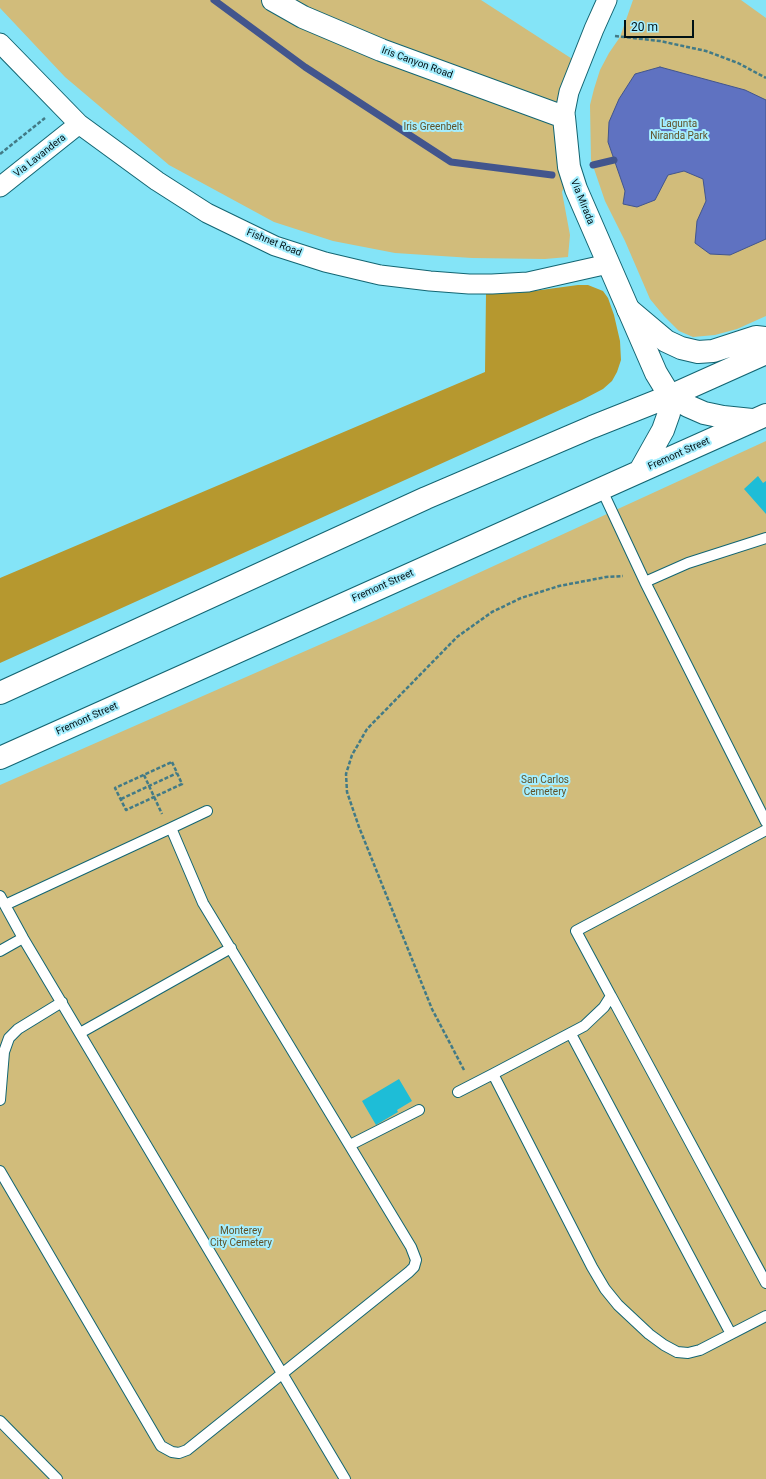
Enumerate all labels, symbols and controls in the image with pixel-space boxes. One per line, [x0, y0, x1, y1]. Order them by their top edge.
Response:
scale bar [626, 12, 696, 38]
text: 20 m [631, 20, 658, 34]
street label: Iris Canyon Road [380, 45, 454, 81]
park label: Lagunta Niranda Park [650, 118, 708, 142]
park label: Iris Greenbelt [403, 121, 463, 133]
street label: Via Lavandera [12, 132, 68, 180]
street label: Via Mirada [568, 178, 596, 226]
street label: Fishnet Road [245, 227, 303, 259]
street label: Fremont Street [646, 435, 712, 473]
street label: Fremont Street [350, 567, 416, 605]
street label: Fremont Street [54, 700, 120, 738]
park label: San Carlos Cemetery [521, 774, 569, 798]
park label: Monterey City Cemetery [210, 1225, 272, 1248]

